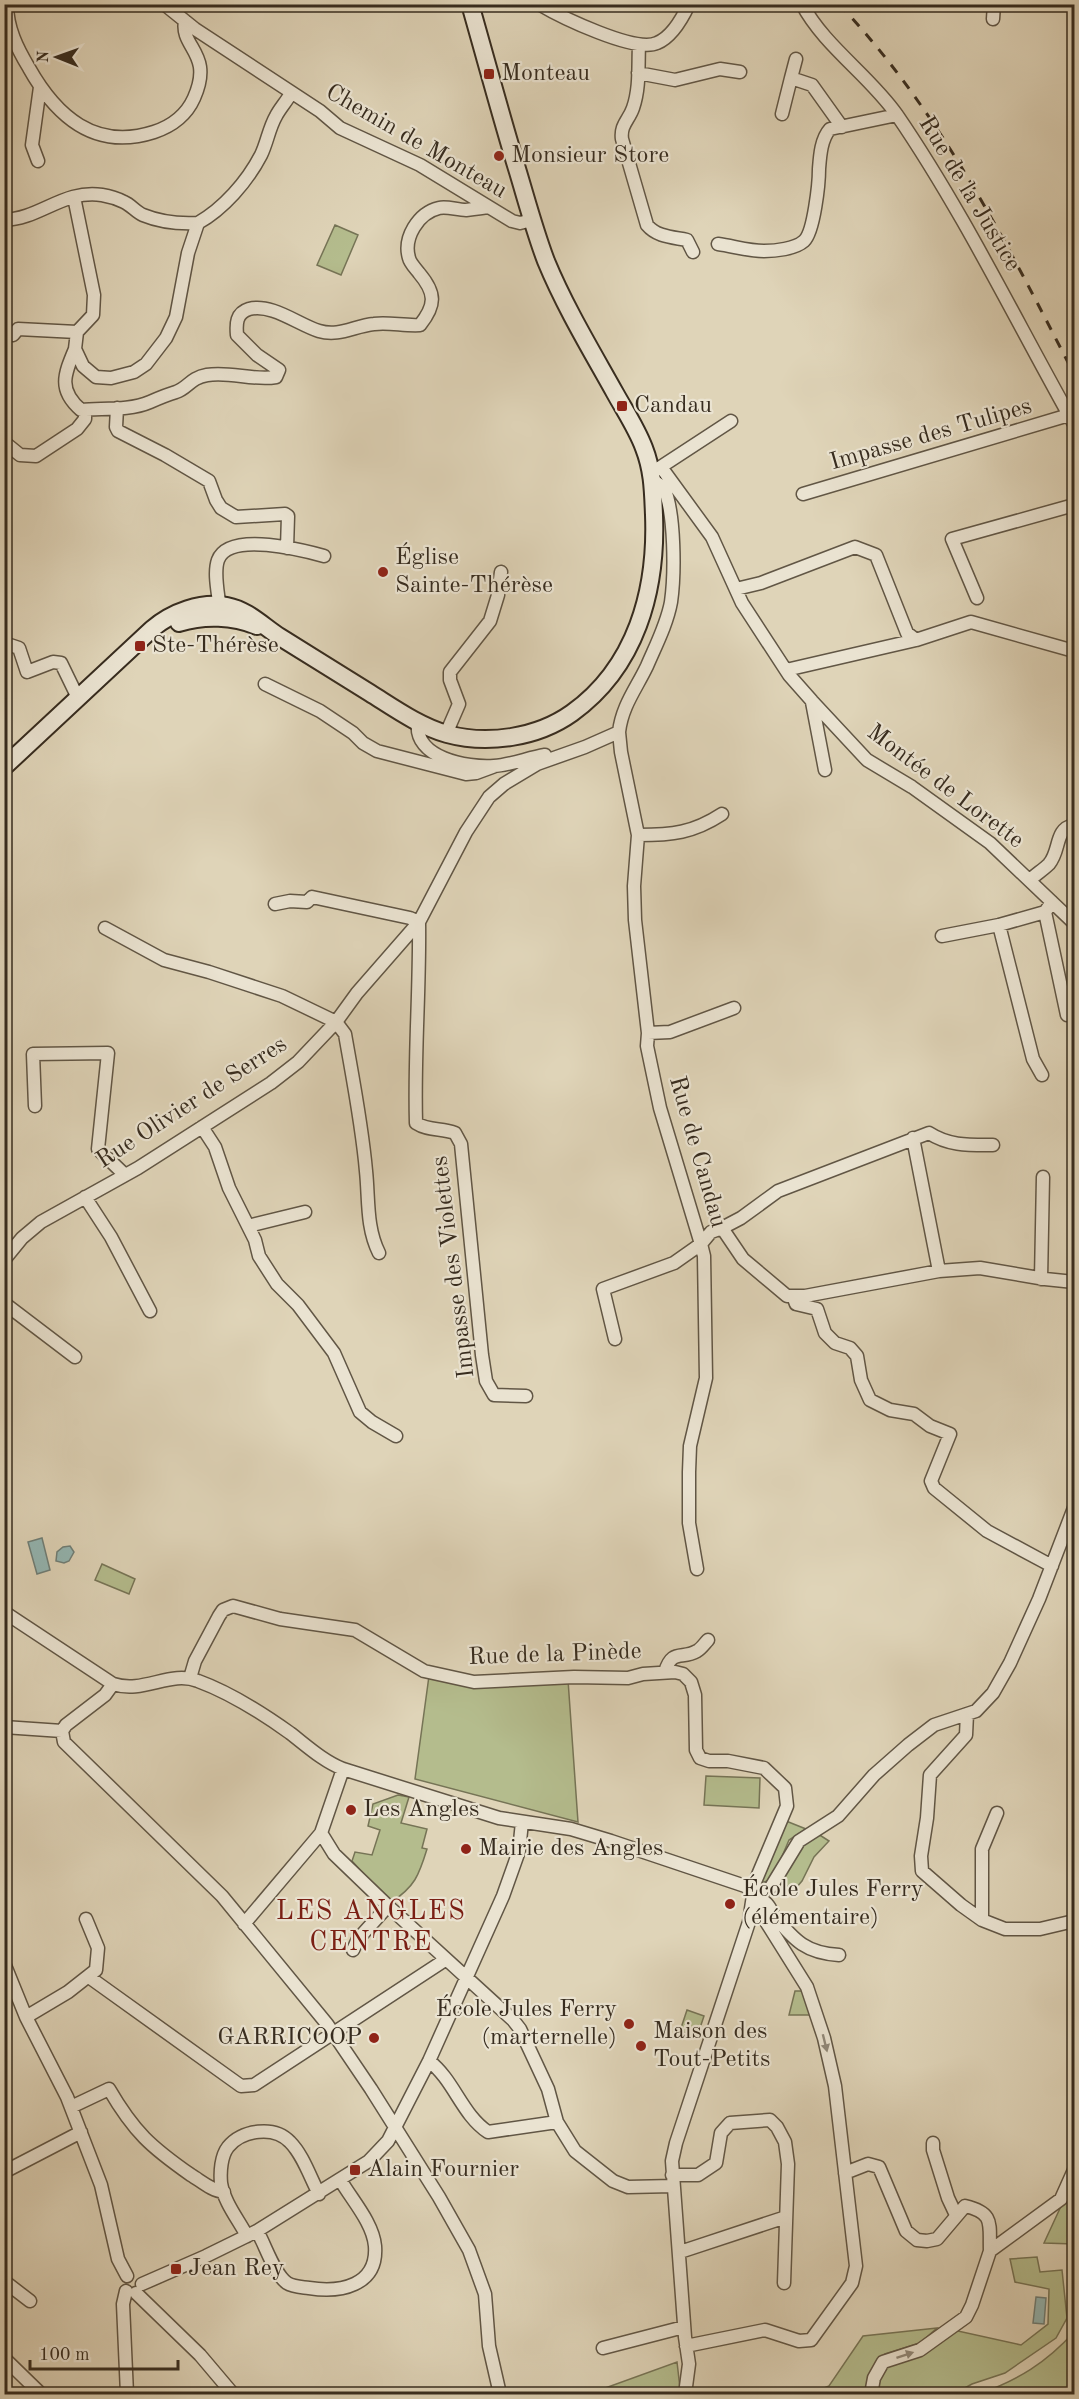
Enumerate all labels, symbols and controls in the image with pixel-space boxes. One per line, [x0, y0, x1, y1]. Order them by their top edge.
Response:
north arrow [27, 27, 87, 87]
text: N [36, 50, 52, 63]
place label: Monteau [501, 62, 590, 86]
marker: Monteau [482, 67, 496, 81]
street label: Chemin de Monteau [321, 80, 511, 204]
street label: Rue de la Justice [913, 113, 1025, 275]
place label: Monsieur Store [511, 144, 669, 168]
marker: Monsieur Store [492, 149, 506, 163]
place label: Candau [634, 394, 712, 418]
street label: Impasse des Tulipes [827, 395, 1035, 475]
marker: Candau [615, 399, 629, 413]
place label: Église Sainte-Thérèse [395, 542, 553, 598]
marker: Église Sainte-Thérèse [376, 565, 390, 579]
place label: Ste-Thérèse [152, 634, 279, 658]
marker: Ste-Thérèse [133, 639, 147, 653]
street label: Montée de Lorette [862, 720, 1028, 854]
street label: Rue Olivier de Serres [93, 1033, 291, 1173]
street label: Rue de Candau [664, 1074, 730, 1231]
street label: Impasse des Violettes [428, 1155, 480, 1379]
street label: Rue de la Pinède [468, 1640, 642, 1670]
place label: Les Angles [363, 1798, 479, 1822]
marker: Les Angles [344, 1803, 358, 1817]
place label: Mairie des Angles [478, 1837, 663, 1861]
marker: Mairie des Angles [459, 1842, 473, 1856]
place label: École Jules Ferry (élémentaire) [742, 1874, 924, 1930]
marker: École Jules Ferry (élémentaire) [723, 1897, 737, 1911]
district label: LES ANGLES CENTRE [276, 1898, 466, 1956]
place label: École Jules Ferry (marternelle) [435, 1994, 617, 2050]
marker: École Jules Ferry (marternelle) [622, 2017, 636, 2031]
place label: Maison des Tout-Petits [653, 2020, 770, 2072]
place label: GARRICOOP [217, 2026, 362, 2050]
marker: GARRICOOP [367, 2031, 381, 2045]
one-way arrow [821, 2034, 831, 2052]
marker: Maison des Tout-Petits [634, 2039, 648, 2053]
place label: Alain Fournier [367, 2158, 519, 2182]
marker: Alain Fournier [348, 2163, 362, 2177]
place label: Jean Rey [188, 2257, 285, 2281]
marker: Jean Rey [169, 2262, 183, 2276]
scale bar [30, 2333, 178, 2371]
text: 100 m [39, 2346, 90, 2364]
one-way arrow [896, 2349, 914, 2359]

